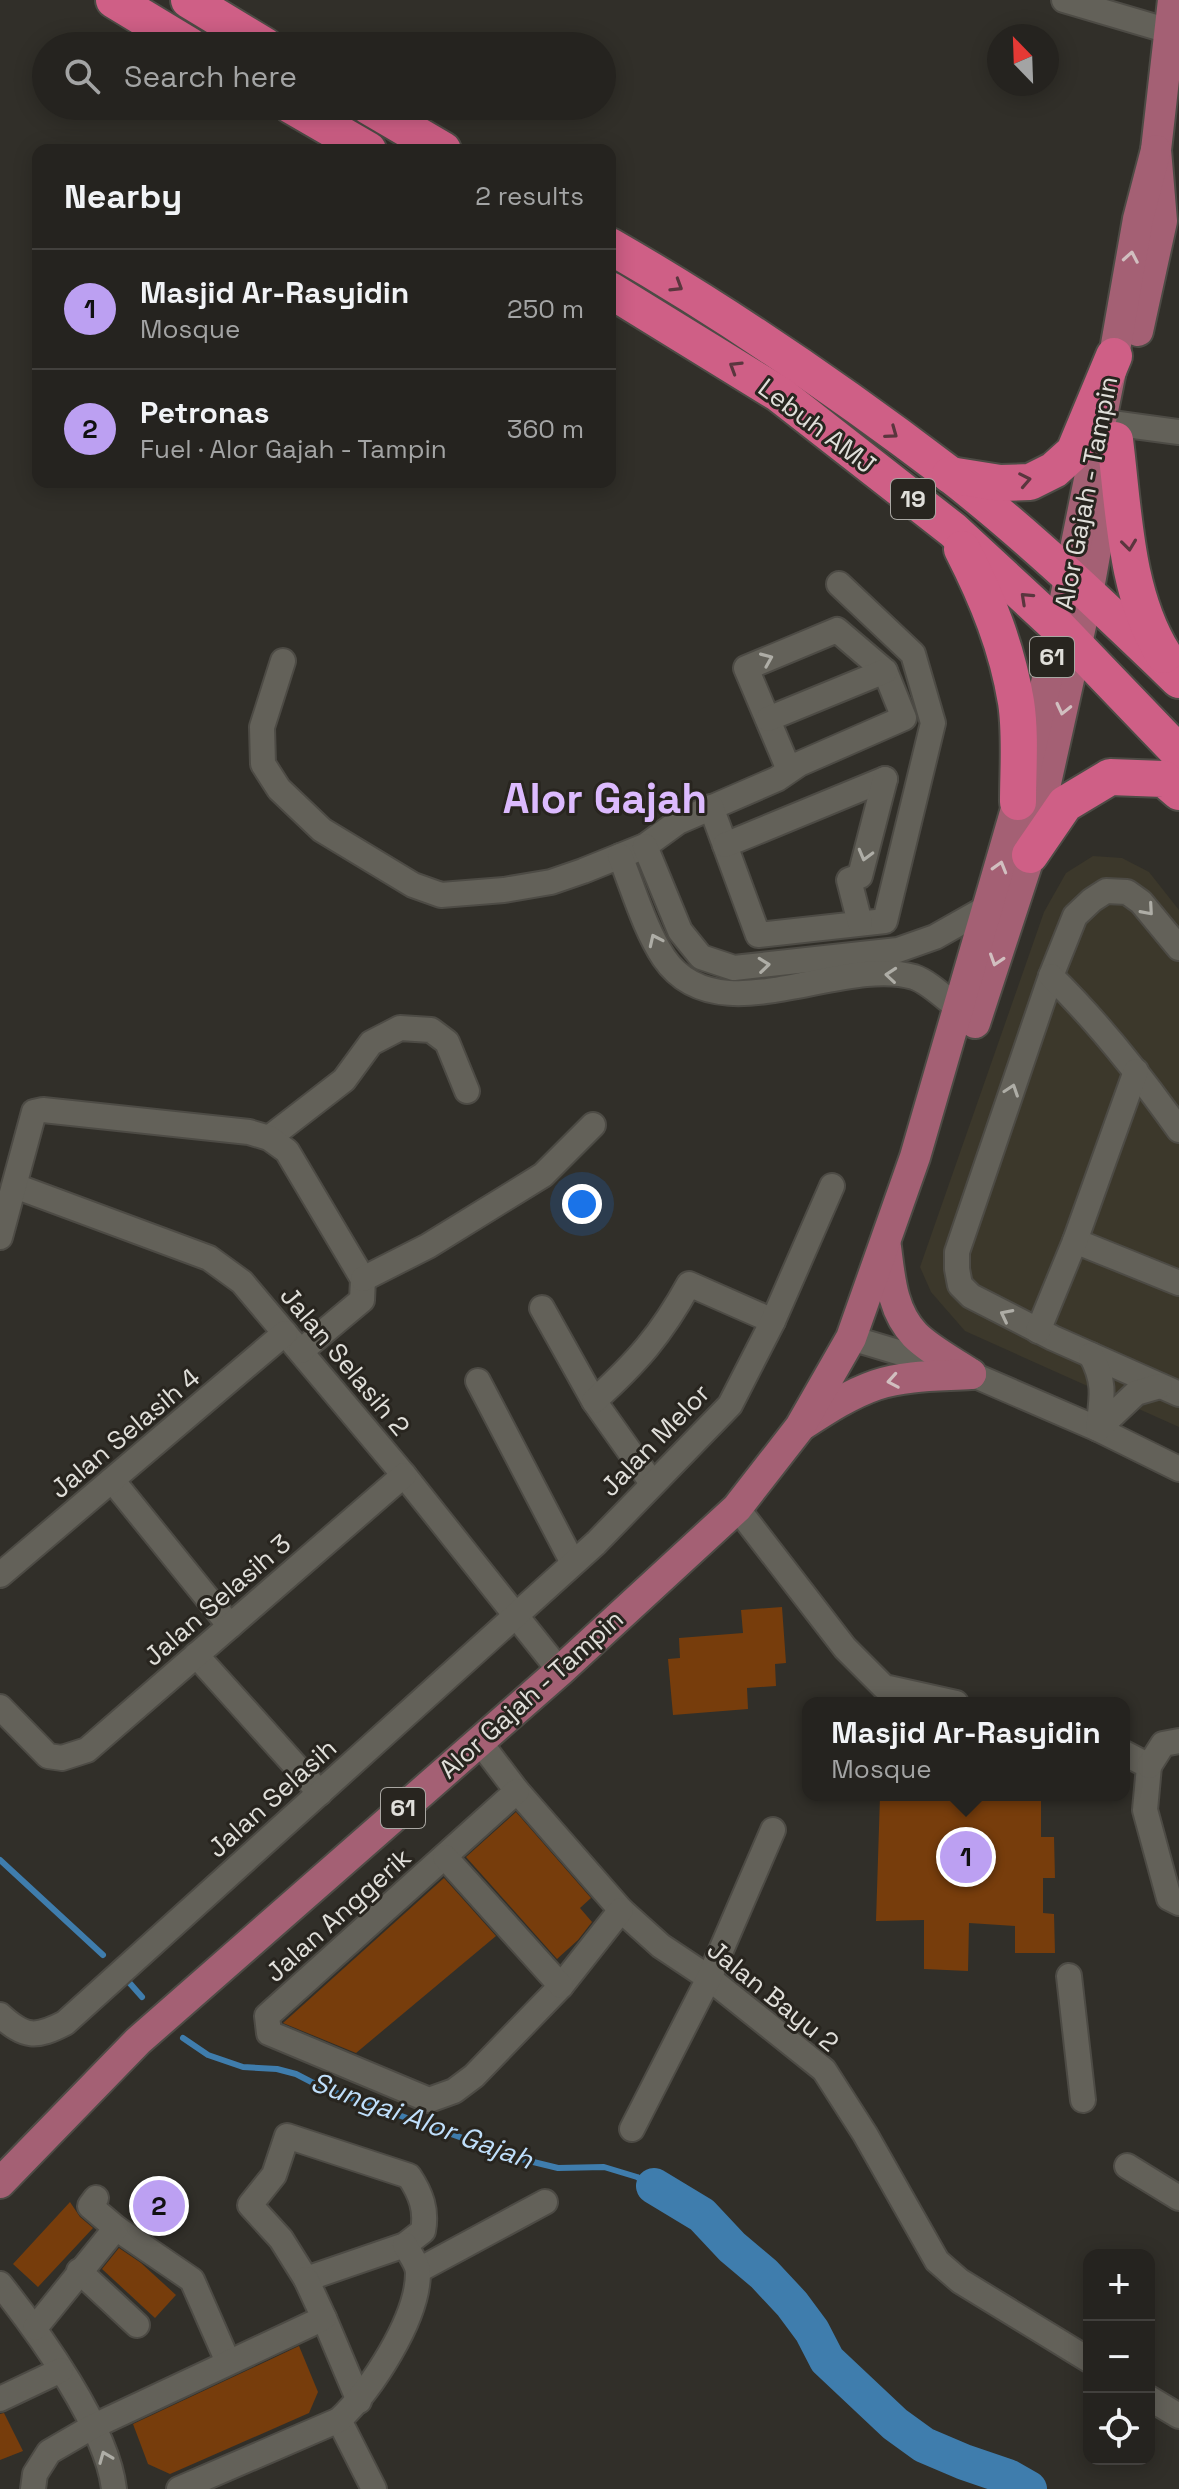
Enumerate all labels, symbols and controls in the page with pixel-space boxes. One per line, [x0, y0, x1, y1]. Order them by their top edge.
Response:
north arrow [987, 24, 1059, 96]
search box [32, 32, 616, 120]
icon: search [60, 54, 104, 98]
text: Search here [124, 57, 297, 96]
text: Nearby [64, 175, 182, 218]
text: 2 results [475, 179, 584, 213]
one-way arrow [1122, 250, 1139, 264]
text: Masjid Ar-Rasyidin [140, 273, 409, 312]
one-way arrow [669, 276, 683, 291]
text: 1 [84, 292, 96, 326]
text: 250 m [507, 292, 584, 326]
text: Mosque [140, 312, 240, 346]
one-way arrow [730, 361, 744, 376]
street label: Lebuh AMJ [751, 371, 883, 481]
street label: Alor Gajah - Tampin [1047, 373, 1125, 613]
text: Petronas [140, 393, 269, 432]
text: 2 [82, 412, 98, 446]
text: 360 m [507, 412, 584, 446]
one-way arrow [883, 423, 897, 437]
text: Fuel · Alor Gajah - Tampin [140, 432, 447, 466]
one-way arrow [1019, 472, 1032, 489]
road number: 19 [891, 479, 935, 519]
one-way arrow [1120, 538, 1137, 552]
one-way arrow [1021, 593, 1036, 607]
road number: 61 [1030, 637, 1074, 677]
one-way arrow [759, 653, 773, 669]
one-way arrow [1055, 701, 1072, 715]
district label: Alor Gajah [503, 772, 707, 825]
one-way arrow [858, 847, 875, 861]
one-way arrow [990, 860, 1007, 874]
one-way arrow [1138, 901, 1153, 916]
one-way arrow [649, 934, 665, 948]
one-way arrow [989, 952, 1005, 966]
one-way arrow [758, 956, 771, 973]
one-way arrow [884, 967, 897, 984]
one-way arrow [1003, 1084, 1019, 1098]
your location [562, 1184, 602, 1224]
street label: Jalan Selasih 2 [273, 1279, 417, 1443]
one-way arrow [1000, 1309, 1015, 1325]
street label: Jalan Selasih 4 [43, 1360, 207, 1506]
one-way arrow [886, 1372, 900, 1389]
street label: Jalan Melor [593, 1376, 717, 1504]
street label: Jalan Selasih 3 [136, 1527, 298, 1673]
street label: Alor Gajah - Tampin [432, 1602, 630, 1786]
popup [802, 1697, 1130, 1801]
text: Masjid Ar-Rasyidin [831, 1713, 1101, 1752]
street label: Jalan Selasih [200, 1731, 344, 1865]
text: Mosque [831, 1752, 932, 1786]
road number: 61 [381, 1788, 425, 1828]
pin: 1 [940, 1827, 992, 1887]
street label: Jalan Anggerik [258, 1841, 418, 1989]
street label: Jalan Bayu 2 [700, 1933, 846, 2059]
water label: Sungai Alor Gajah [306, 2063, 539, 2177]
pin: 2 [133, 2176, 185, 2236]
map controls [1083, 2249, 1155, 2465]
button: + [1083, 2249, 1155, 2321]
button: − [1083, 2321, 1155, 2393]
button: locate [1083, 2393, 1155, 2465]
one-way arrow [98, 2451, 115, 2465]

